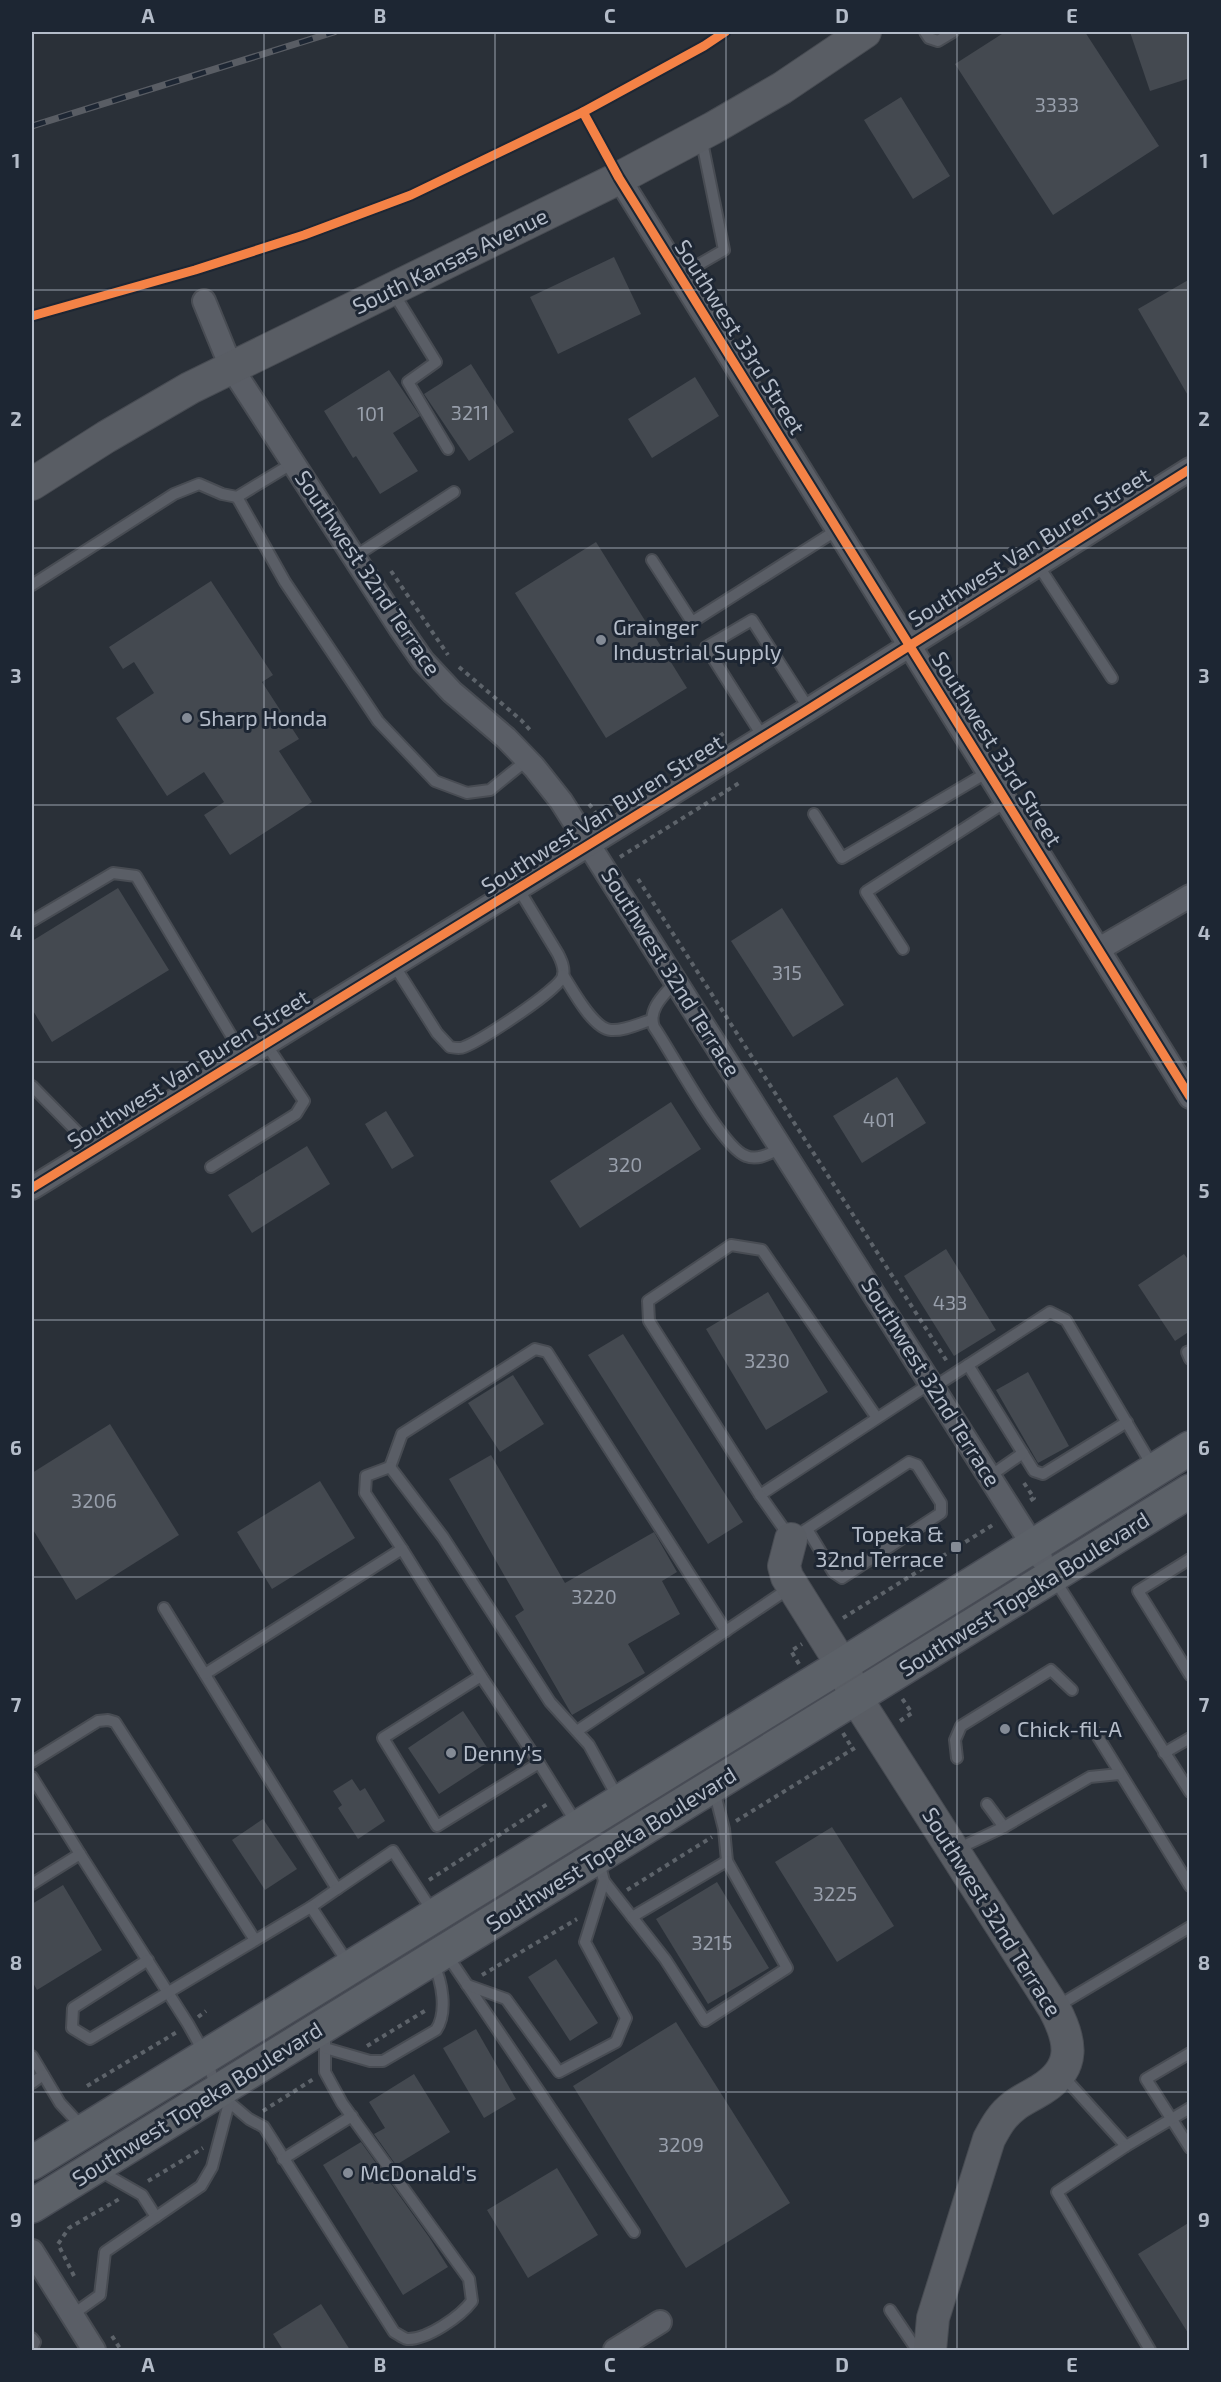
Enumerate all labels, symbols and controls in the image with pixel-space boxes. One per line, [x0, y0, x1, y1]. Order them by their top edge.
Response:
text: A [141, 3, 155, 27]
text: B [374, 3, 386, 27]
text: C [604, 3, 616, 27]
text: D [835, 3, 849, 27]
text: E [1066, 3, 1078, 27]
house number: 3333 [1035, 92, 1079, 116]
text: 1 [12, 148, 20, 172]
text: 1 [1200, 148, 1208, 172]
street label: South Kansas Avenue [348, 202, 551, 319]
street label: Southwest 33rd Street [670, 234, 811, 439]
house number: 3211 [451, 400, 489, 424]
house number: 101 [357, 401, 385, 425]
text: 2 [10, 406, 22, 430]
text: 2 [1198, 406, 1210, 430]
street label: Southwest Van Buren Street [903, 461, 1154, 631]
street label: Southwest 32nd Terrace [291, 465, 447, 680]
place label: Grainger Industrial Supply [613, 613, 782, 664]
marker: Grainger Industrial Supply [594, 633, 608, 647]
street label: Southwest 33rd Street [927, 646, 1068, 851]
text: 3 [10, 663, 22, 687]
text: 3 [1198, 663, 1210, 687]
place label: Sharp Honda [199, 704, 327, 730]
marker: Sharp Honda [180, 711, 194, 725]
street label: Southwest Van Buren Street [476, 728, 727, 898]
street label: Southwest 32nd Terrace [597, 862, 747, 1081]
text: 4 [10, 920, 23, 944]
text: 4 [1198, 920, 1211, 944]
house number: 315 [772, 960, 802, 984]
street label: Southwest Van Buren Street [62, 983, 313, 1153]
house number: 401 [863, 1107, 895, 1131]
house number: 320 [608, 1152, 642, 1176]
text: 5 [10, 1178, 22, 1202]
text: 5 [1198, 1178, 1210, 1202]
street label: Southwest 32nd Terrace [857, 1272, 1007, 1491]
house number: 433 [933, 1290, 967, 1314]
house number: 3230 [744, 1348, 790, 1372]
text: 6 [10, 1435, 22, 1459]
text: 6 [1198, 1435, 1210, 1459]
house number: 3206 [71, 1488, 117, 1512]
street label: Southwest Topeka Boulevard [894, 1505, 1153, 1681]
place label: Topeka & 32nd Terrace [815, 1520, 944, 1571]
marker: Topeka & 32nd Terrace [949, 1540, 963, 1554]
house number: 3220 [571, 1584, 617, 1608]
text: 7 [11, 1692, 22, 1716]
text: 7 [1199, 1692, 1210, 1716]
place label: Chick-fil-A [1017, 1715, 1122, 1741]
marker: Chick-fil-A [998, 1722, 1012, 1736]
place label: Denny's [463, 1739, 542, 1765]
marker: Denny's [444, 1746, 458, 1760]
street label: Southwest Topeka Boulevard [481, 1760, 740, 1936]
street label: Southwest 32nd Terrace [918, 1802, 1068, 2021]
house number: 3225 [813, 1881, 857, 1905]
house number: 3215 [691, 1930, 733, 1954]
text: 8 [10, 1950, 22, 1974]
text: 8 [1198, 1950, 1210, 1974]
street label: Southwest Topeka Boulevard [67, 2015, 326, 2191]
house number: 3209 [658, 2132, 704, 2156]
place label: McDonald's [360, 2159, 477, 2185]
marker: McDonald's [341, 2166, 355, 2180]
text: 9 [10, 2207, 22, 2231]
text: 9 [1198, 2207, 1210, 2231]
text: A [141, 2352, 155, 2376]
text: B [374, 2352, 386, 2376]
text: C [604, 2352, 616, 2376]
text: D [835, 2352, 849, 2376]
text: E [1066, 2352, 1078, 2376]

